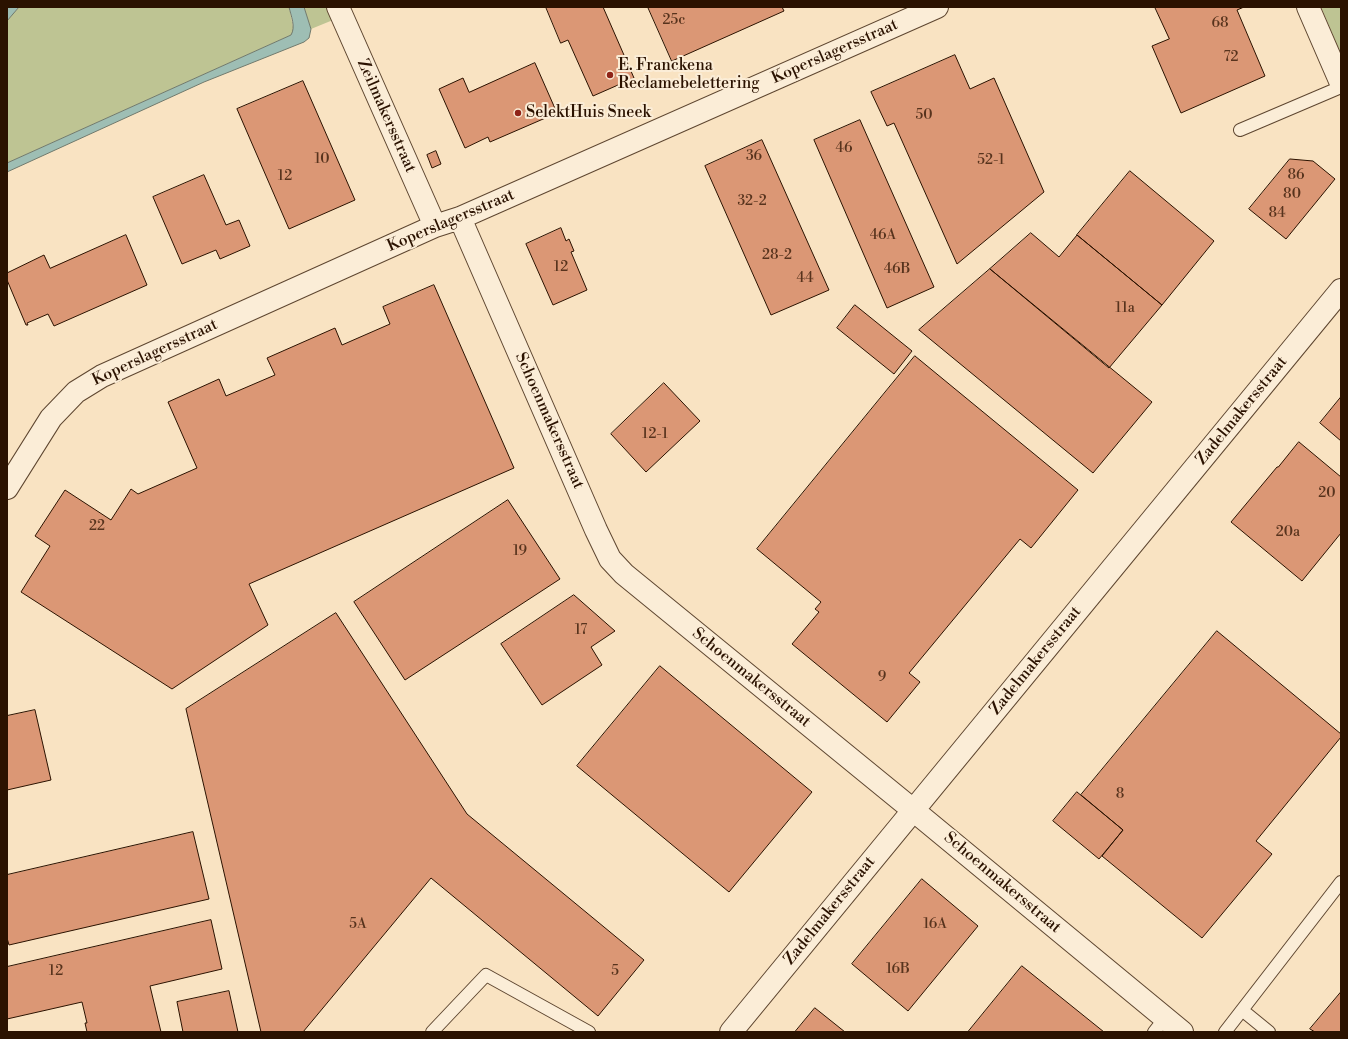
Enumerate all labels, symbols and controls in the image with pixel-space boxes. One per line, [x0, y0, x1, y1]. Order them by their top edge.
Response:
house number: 25c [663, 13, 685, 29]
street label: Koperslagersstraat [769, 16, 901, 88]
house number: 68 [1211, 16, 1229, 32]
house number: 72 [1224, 50, 1238, 66]
street label: Zeilmakersstraat [352, 56, 420, 176]
place label: E. Franckena Reclamebelettering [618, 56, 760, 94]
marker: E. Franckena Reclamebelettering [605, 70, 615, 80]
place label: SelektHuis Sneek [526, 103, 651, 123]
marker: SelektHuis Sneek [513, 108, 523, 118]
house number: 50 [916, 108, 932, 124]
house number: 46 [836, 141, 852, 157]
house number: 36 [746, 149, 762, 165]
house number: 10 [315, 152, 329, 168]
house number: 52-1 [977, 153, 1005, 169]
house number: 86 [1287, 168, 1305, 184]
house number: 12 [278, 169, 292, 185]
street label: Koperslagersstraat [385, 186, 517, 256]
house number: 80 [1283, 187, 1301, 203]
house number: 32-2 [737, 194, 767, 210]
house number: 84 [1268, 206, 1286, 222]
house number: 46A [870, 228, 896, 244]
house number: 28-2 [762, 248, 792, 264]
house number: 12 [554, 260, 568, 276]
house number: 46B [884, 262, 910, 278]
house number: 44 [797, 271, 813, 287]
house number: 11a [1115, 301, 1135, 317]
street label: Koperslagersstraat [89, 316, 221, 390]
street label: Schoenmakersstraat [510, 350, 588, 492]
street label: Zadelmakersstraat [1192, 353, 1292, 469]
house number: 12-1 [642, 427, 668, 443]
house number: 20 [1318, 486, 1336, 502]
house number: 22 [89, 519, 105, 535]
house number: 20a [1276, 525, 1300, 541]
house number: 19 [513, 544, 527, 560]
street label: Zadelmakersstraat [986, 603, 1086, 719]
house number: 17 [575, 623, 587, 639]
street label: Schoenmakersstraat [688, 624, 814, 732]
house number: 9 [878, 670, 886, 686]
house number: 8 [1116, 787, 1124, 803]
street label: Schoenmakersstraat [939, 828, 1065, 938]
street label: Zadelmakersstraat [780, 853, 880, 969]
house number: 5A [349, 917, 367, 933]
house number: 16A [923, 917, 947, 933]
house number: 16B [886, 962, 910, 978]
house number: 12 [49, 964, 63, 980]
house number: 5 [611, 964, 619, 980]

